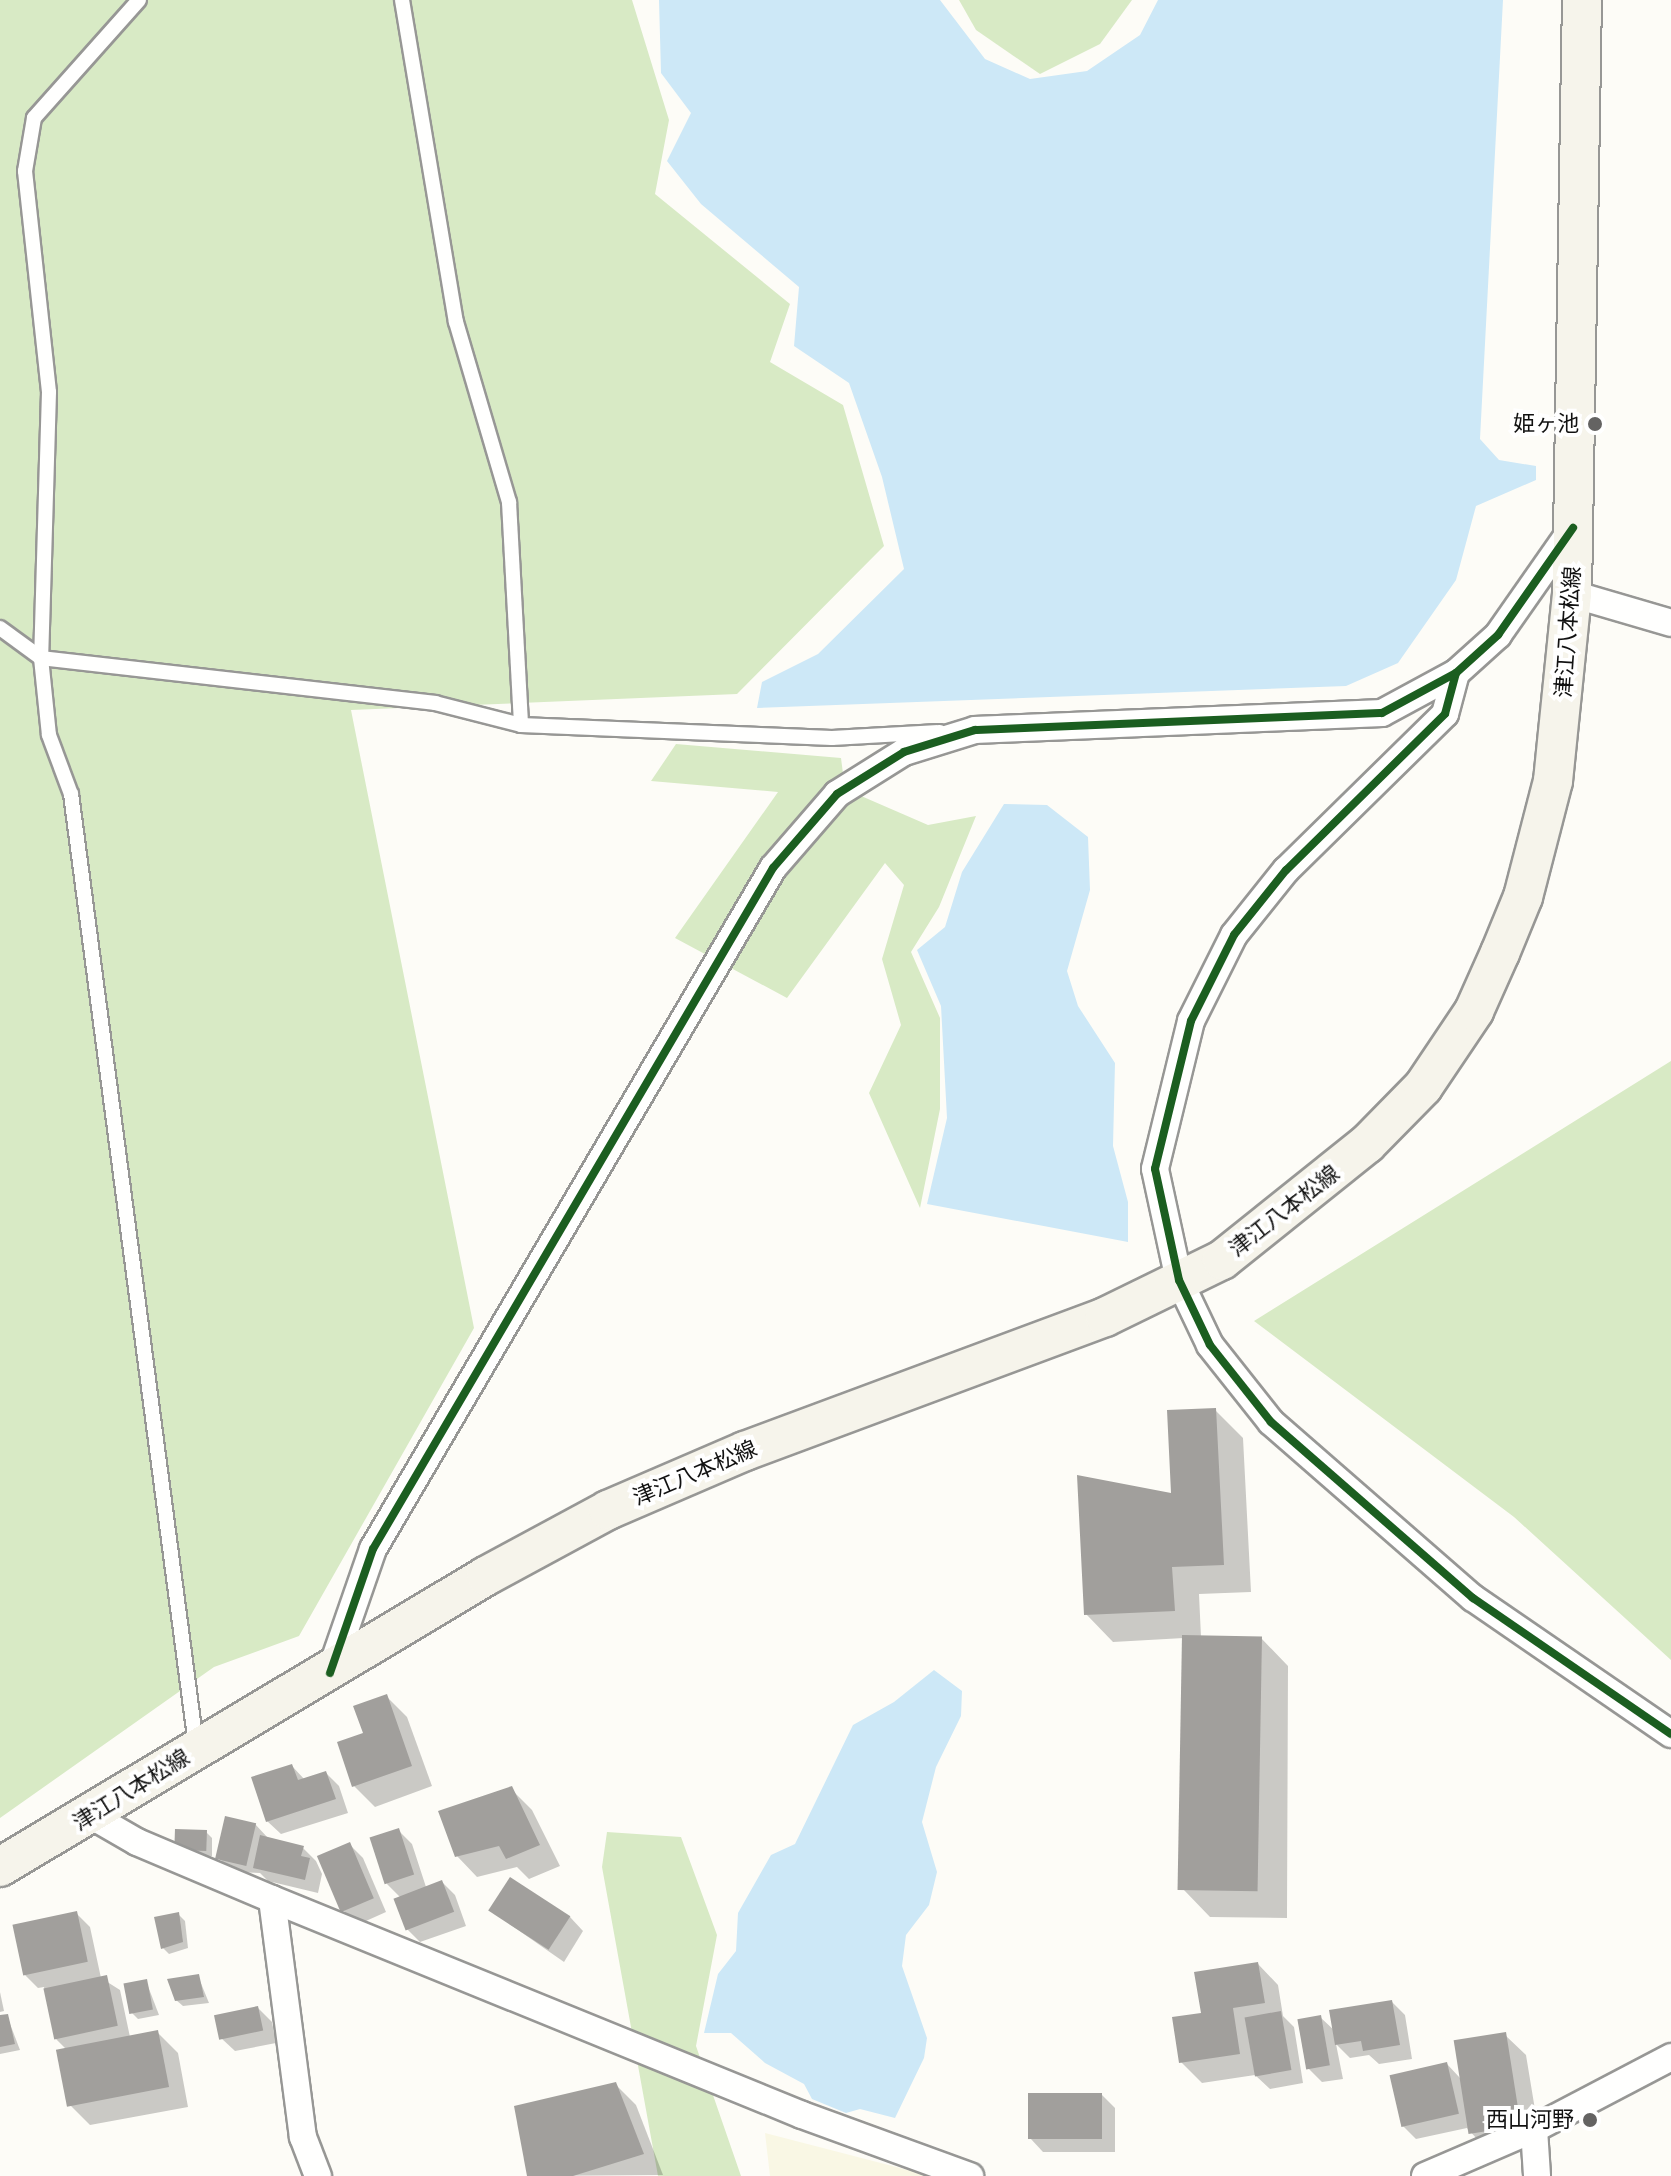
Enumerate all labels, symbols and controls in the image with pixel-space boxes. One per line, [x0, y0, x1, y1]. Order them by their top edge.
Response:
place label: 姫ヶ池 [1513, 411, 1579, 437]
marker: 姫ヶ池 [1586, 415, 1604, 433]
street label: 津江八本松線 [1550, 565, 1586, 699]
street label: 津江八本松線 [1224, 1160, 1344, 1262]
street label: 津江八本松線 [629, 1435, 761, 1511]
street label: 津江八本松線 [68, 1744, 194, 1836]
place label: 西山河野 [1486, 2107, 1574, 2133]
marker: 西山河野 [1581, 2111, 1599, 2129]

